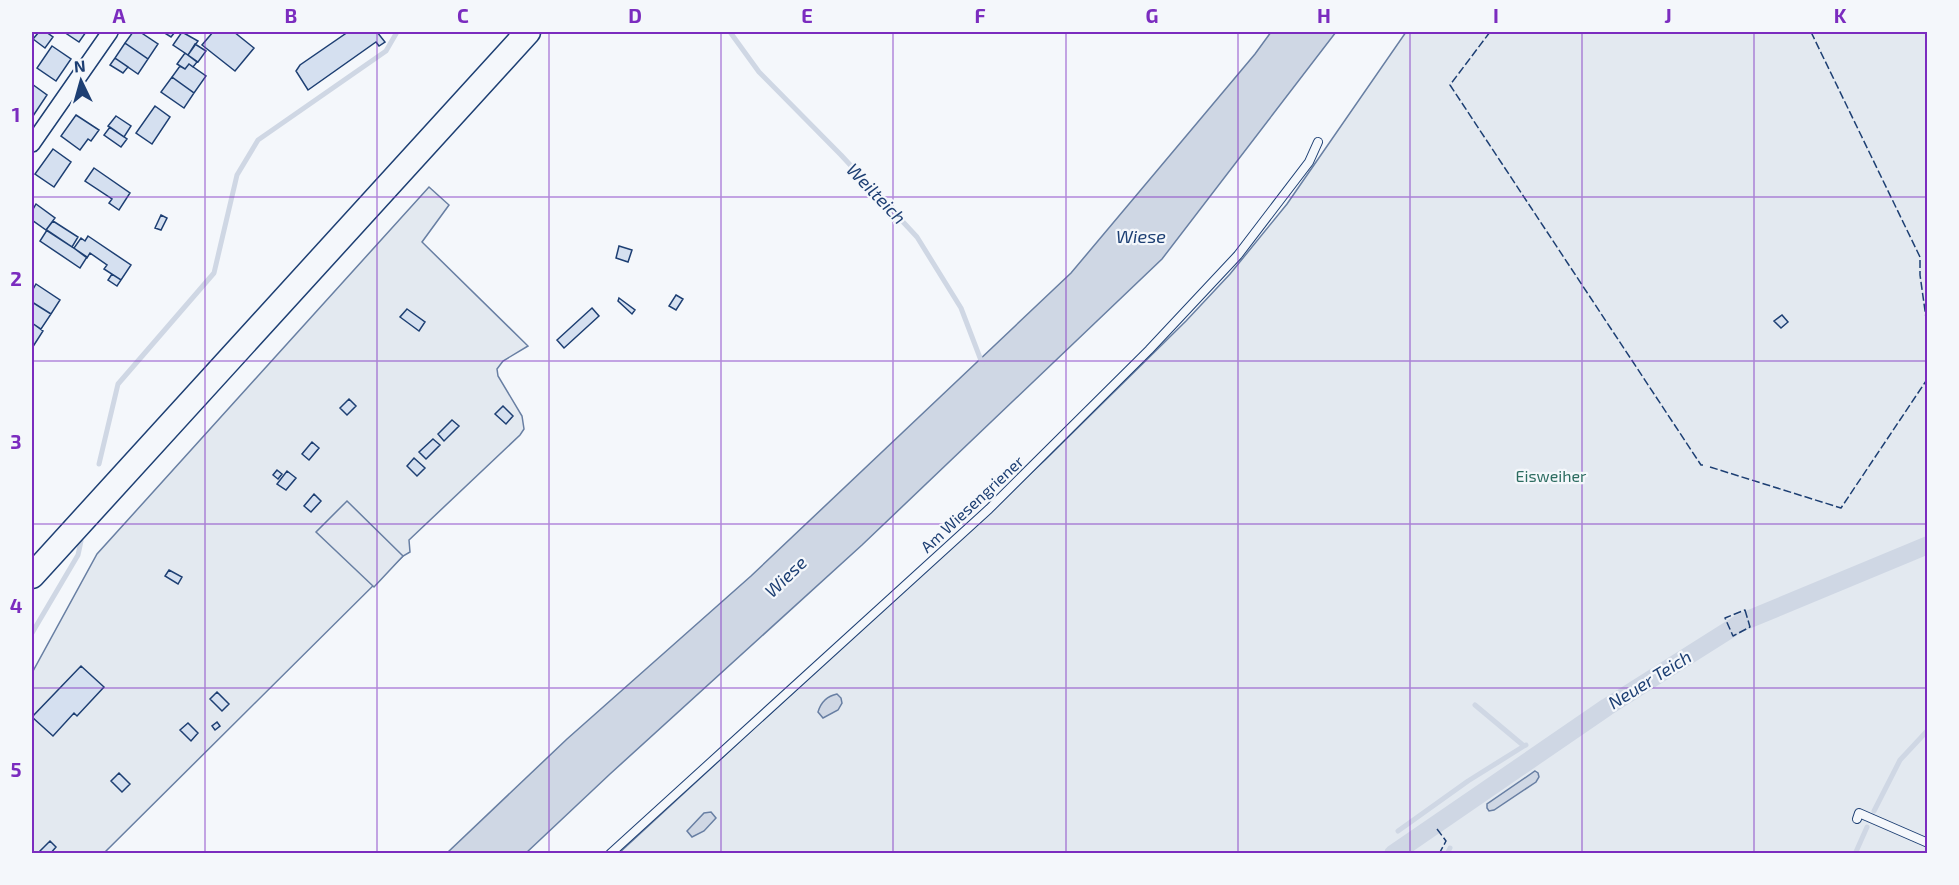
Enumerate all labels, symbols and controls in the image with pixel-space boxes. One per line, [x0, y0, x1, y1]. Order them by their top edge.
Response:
text: A [112, 3, 126, 27]
text: B [285, 3, 297, 27]
text: C [457, 3, 469, 27]
text: D [628, 3, 642, 27]
text: E [801, 3, 813, 27]
text: F [974, 3, 986, 27]
text: G [1146, 3, 1158, 27]
text: H [1317, 3, 1331, 27]
text: I [1493, 3, 1499, 27]
text: J [1664, 3, 1672, 27]
text: K [1834, 3, 1847, 27]
north arrow [51, 51, 111, 111]
text: N [73, 56, 86, 76]
text: 1 [12, 102, 20, 126]
water label: Weilteich [842, 158, 911, 228]
water label: Wiese [1116, 225, 1166, 247]
text: 2 [10, 266, 22, 290]
text: 3 [10, 429, 22, 453]
street label: Am Wiesengriener [916, 451, 1027, 556]
park label: Eisweiher [1515, 466, 1587, 485]
water label: Wiese [760, 551, 811, 602]
text: 4 [10, 593, 23, 617]
water label: Neuer Teich [1604, 645, 1695, 713]
text: 5 [10, 757, 22, 781]

